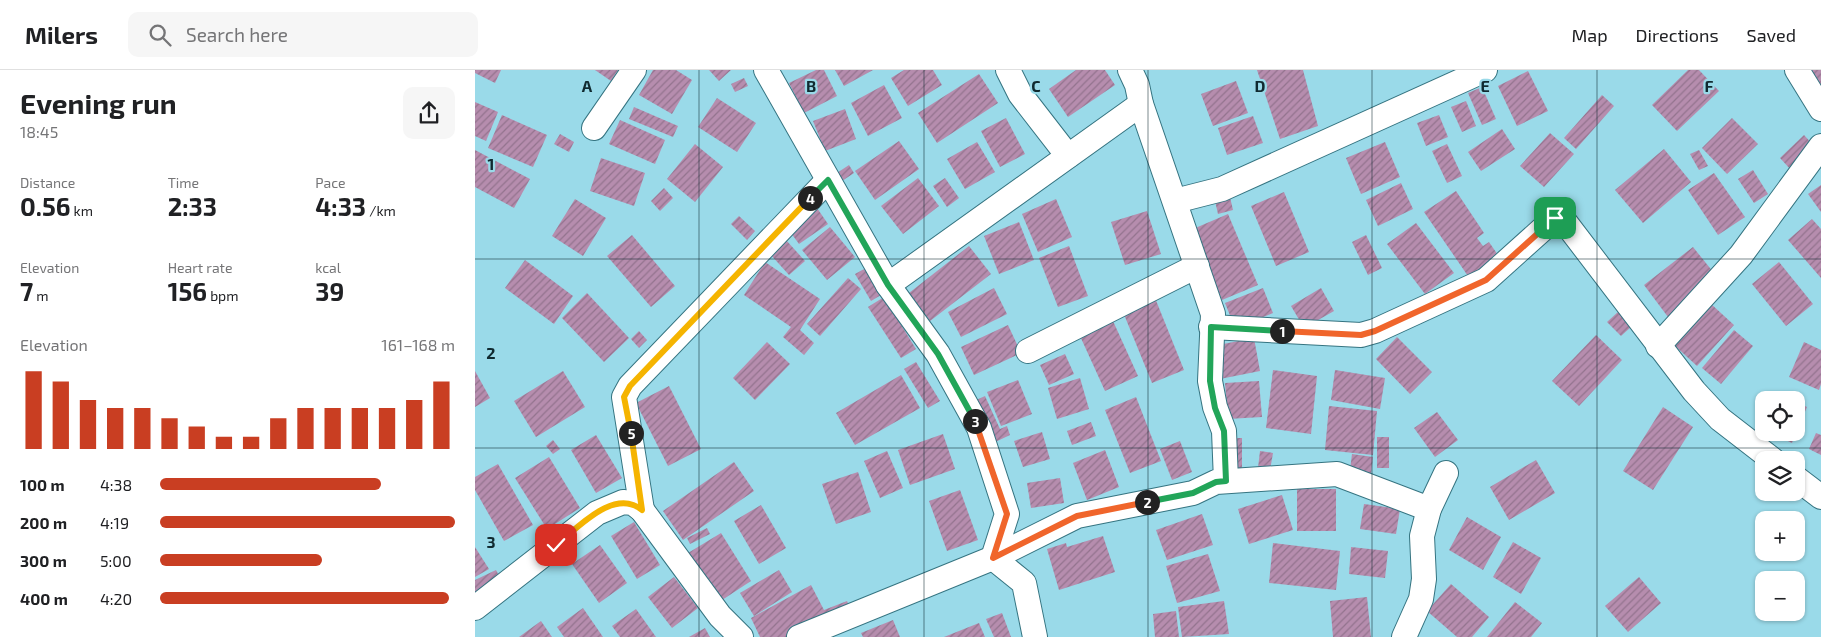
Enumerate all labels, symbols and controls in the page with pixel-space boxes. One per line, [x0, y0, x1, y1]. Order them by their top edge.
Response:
search box [128, 12, 478, 57]
text: Milers [25, 20, 98, 49]
icon: search [146, 21, 174, 49]
text: Search here [186, 23, 288, 46]
text: Map [1571, 24, 1608, 46]
text: Directions [1636, 24, 1719, 46]
text: Saved [1747, 24, 1796, 46]
text: A [582, 76, 593, 95]
text: B [806, 76, 816, 95]
text: C [1031, 76, 1041, 95]
text: D [1255, 76, 1266, 95]
text: E [1480, 76, 1490, 95]
text: F [1705, 76, 1714, 95]
text: Evening run [20, 86, 177, 120]
button: share [403, 87, 455, 139]
text: 18:45 [20, 122, 58, 141]
text: 1 [488, 154, 494, 173]
text: Distance [20, 174, 75, 191]
text: Time [168, 174, 199, 191]
text: Pace [315, 174, 345, 191]
pin: 4 [797, 186, 823, 210]
text: 4 [806, 190, 815, 207]
text: 0.56 [20, 191, 70, 221]
text: 2:33 [168, 191, 217, 221]
text: 4:33 [315, 191, 366, 221]
pin [1534, 197, 1576, 239]
text: km [70, 202, 93, 219]
text: /km [366, 202, 396, 219]
icon: arrive [1541, 204, 1569, 232]
text: Elevation [20, 259, 79, 276]
text: Heart rate [168, 259, 232, 276]
text: kcal [315, 259, 341, 276]
text: 7 [20, 276, 33, 306]
text: 156 [168, 276, 207, 306]
text: 39 [315, 276, 344, 306]
text: m [33, 287, 49, 304]
text: bpm [207, 287, 239, 304]
pin: 1 [1269, 318, 1295, 344]
text: 1 [1279, 323, 1286, 340]
text: Elevation [20, 335, 88, 354]
text: 161–168 m [381, 335, 455, 354]
text: 2 [486, 343, 496, 362]
map controls [1755, 391, 1805, 621]
button: locate [1755, 391, 1805, 441]
pin: 3 [963, 408, 987, 434]
text: 3 [972, 413, 979, 430]
pin: 5 [619, 420, 643, 446]
text: 5 [628, 425, 635, 442]
button: layers [1755, 451, 1805, 501]
text: 100 m [20, 475, 65, 494]
text: 4:38 [100, 475, 132, 494]
pin: 2 [1135, 490, 1159, 514]
text: 2 [1143, 494, 1152, 511]
button: + [1755, 511, 1805, 561]
text: 200 m [20, 513, 67, 532]
text: 4:19 [100, 513, 129, 532]
pin [535, 524, 577, 566]
icon: check [542, 531, 570, 559]
text: 3 [486, 532, 496, 551]
text: 300 m [20, 551, 67, 570]
text: 5:00 [100, 551, 132, 570]
button: − [1755, 571, 1805, 621]
text: 400 m [20, 589, 68, 608]
text: 4:20 [100, 589, 132, 608]

